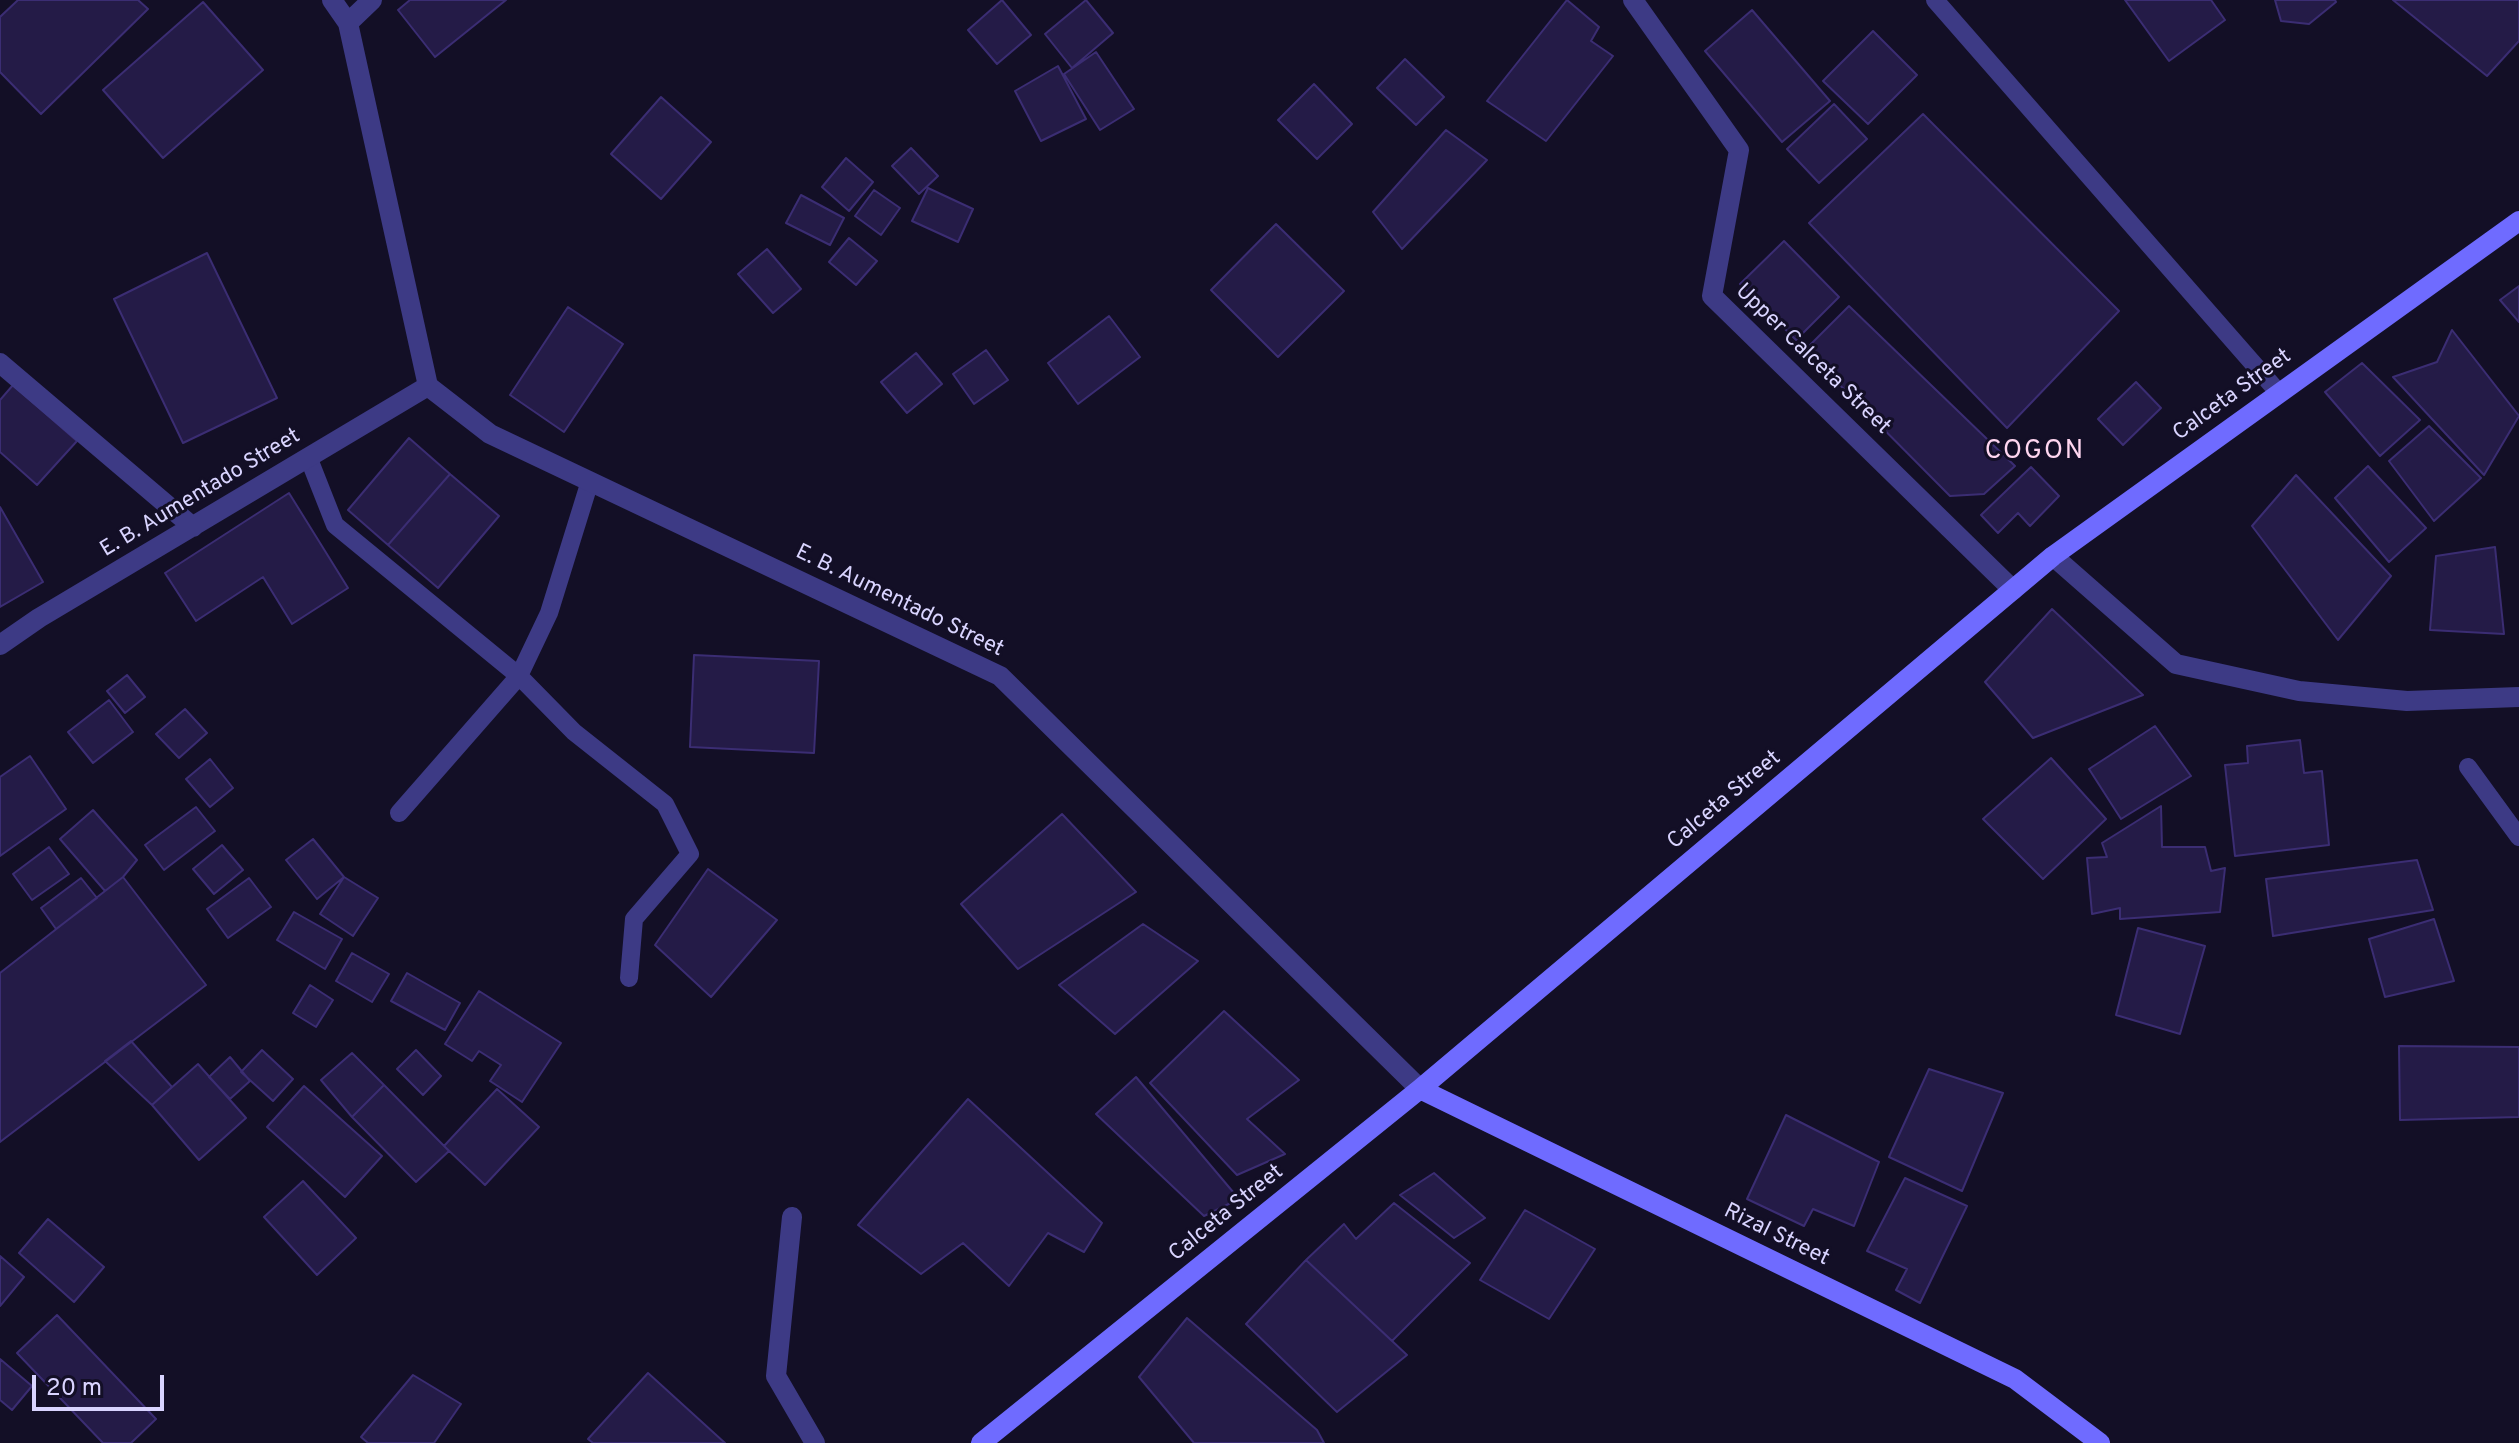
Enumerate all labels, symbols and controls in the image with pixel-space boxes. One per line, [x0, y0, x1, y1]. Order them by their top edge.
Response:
street label: Upper Calceta Street [1729, 279, 1895, 441]
street label: Calceta Street [2169, 344, 2297, 448]
street label: E. B. Aumentado Street [96, 424, 306, 564]
district label: COGON [1985, 437, 2085, 469]
street label: E. B. Aumentado Street [791, 540, 1007, 664]
street label: Calceta Street [1663, 746, 1787, 856]
street label: Calceta Street [1164, 1160, 1290, 1268]
street label: Rizal Street [1719, 1199, 1833, 1273]
scale bar [36, 1359, 168, 1409]
text: 20 m [46, 1374, 102, 1404]

